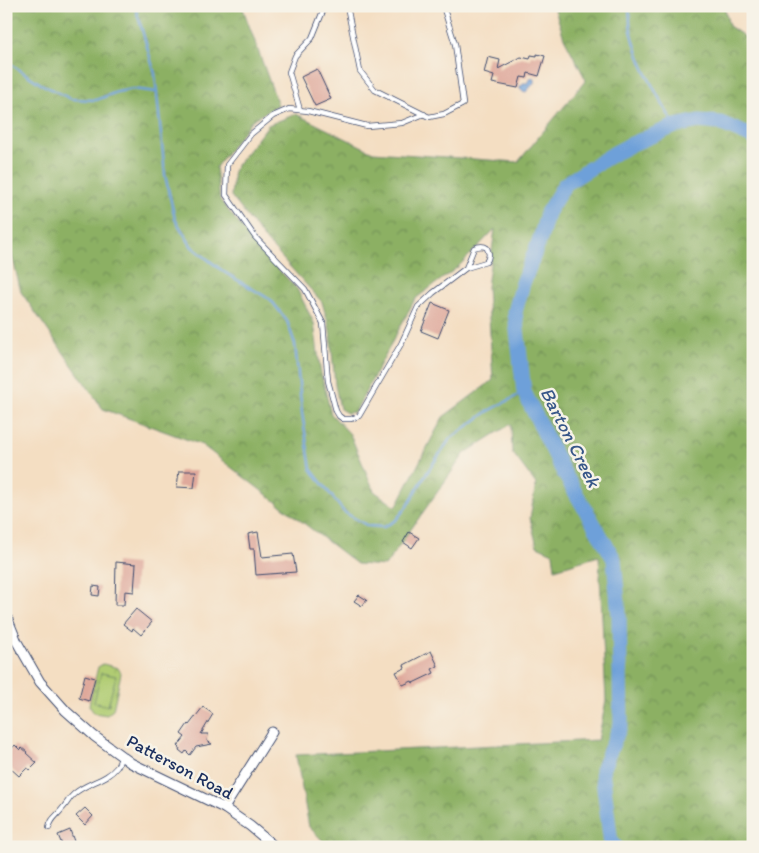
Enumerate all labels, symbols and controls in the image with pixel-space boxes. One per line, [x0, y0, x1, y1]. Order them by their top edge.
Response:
water label: Barton Creek [536, 383, 606, 492]
street label: Patterson Road [123, 730, 237, 804]

